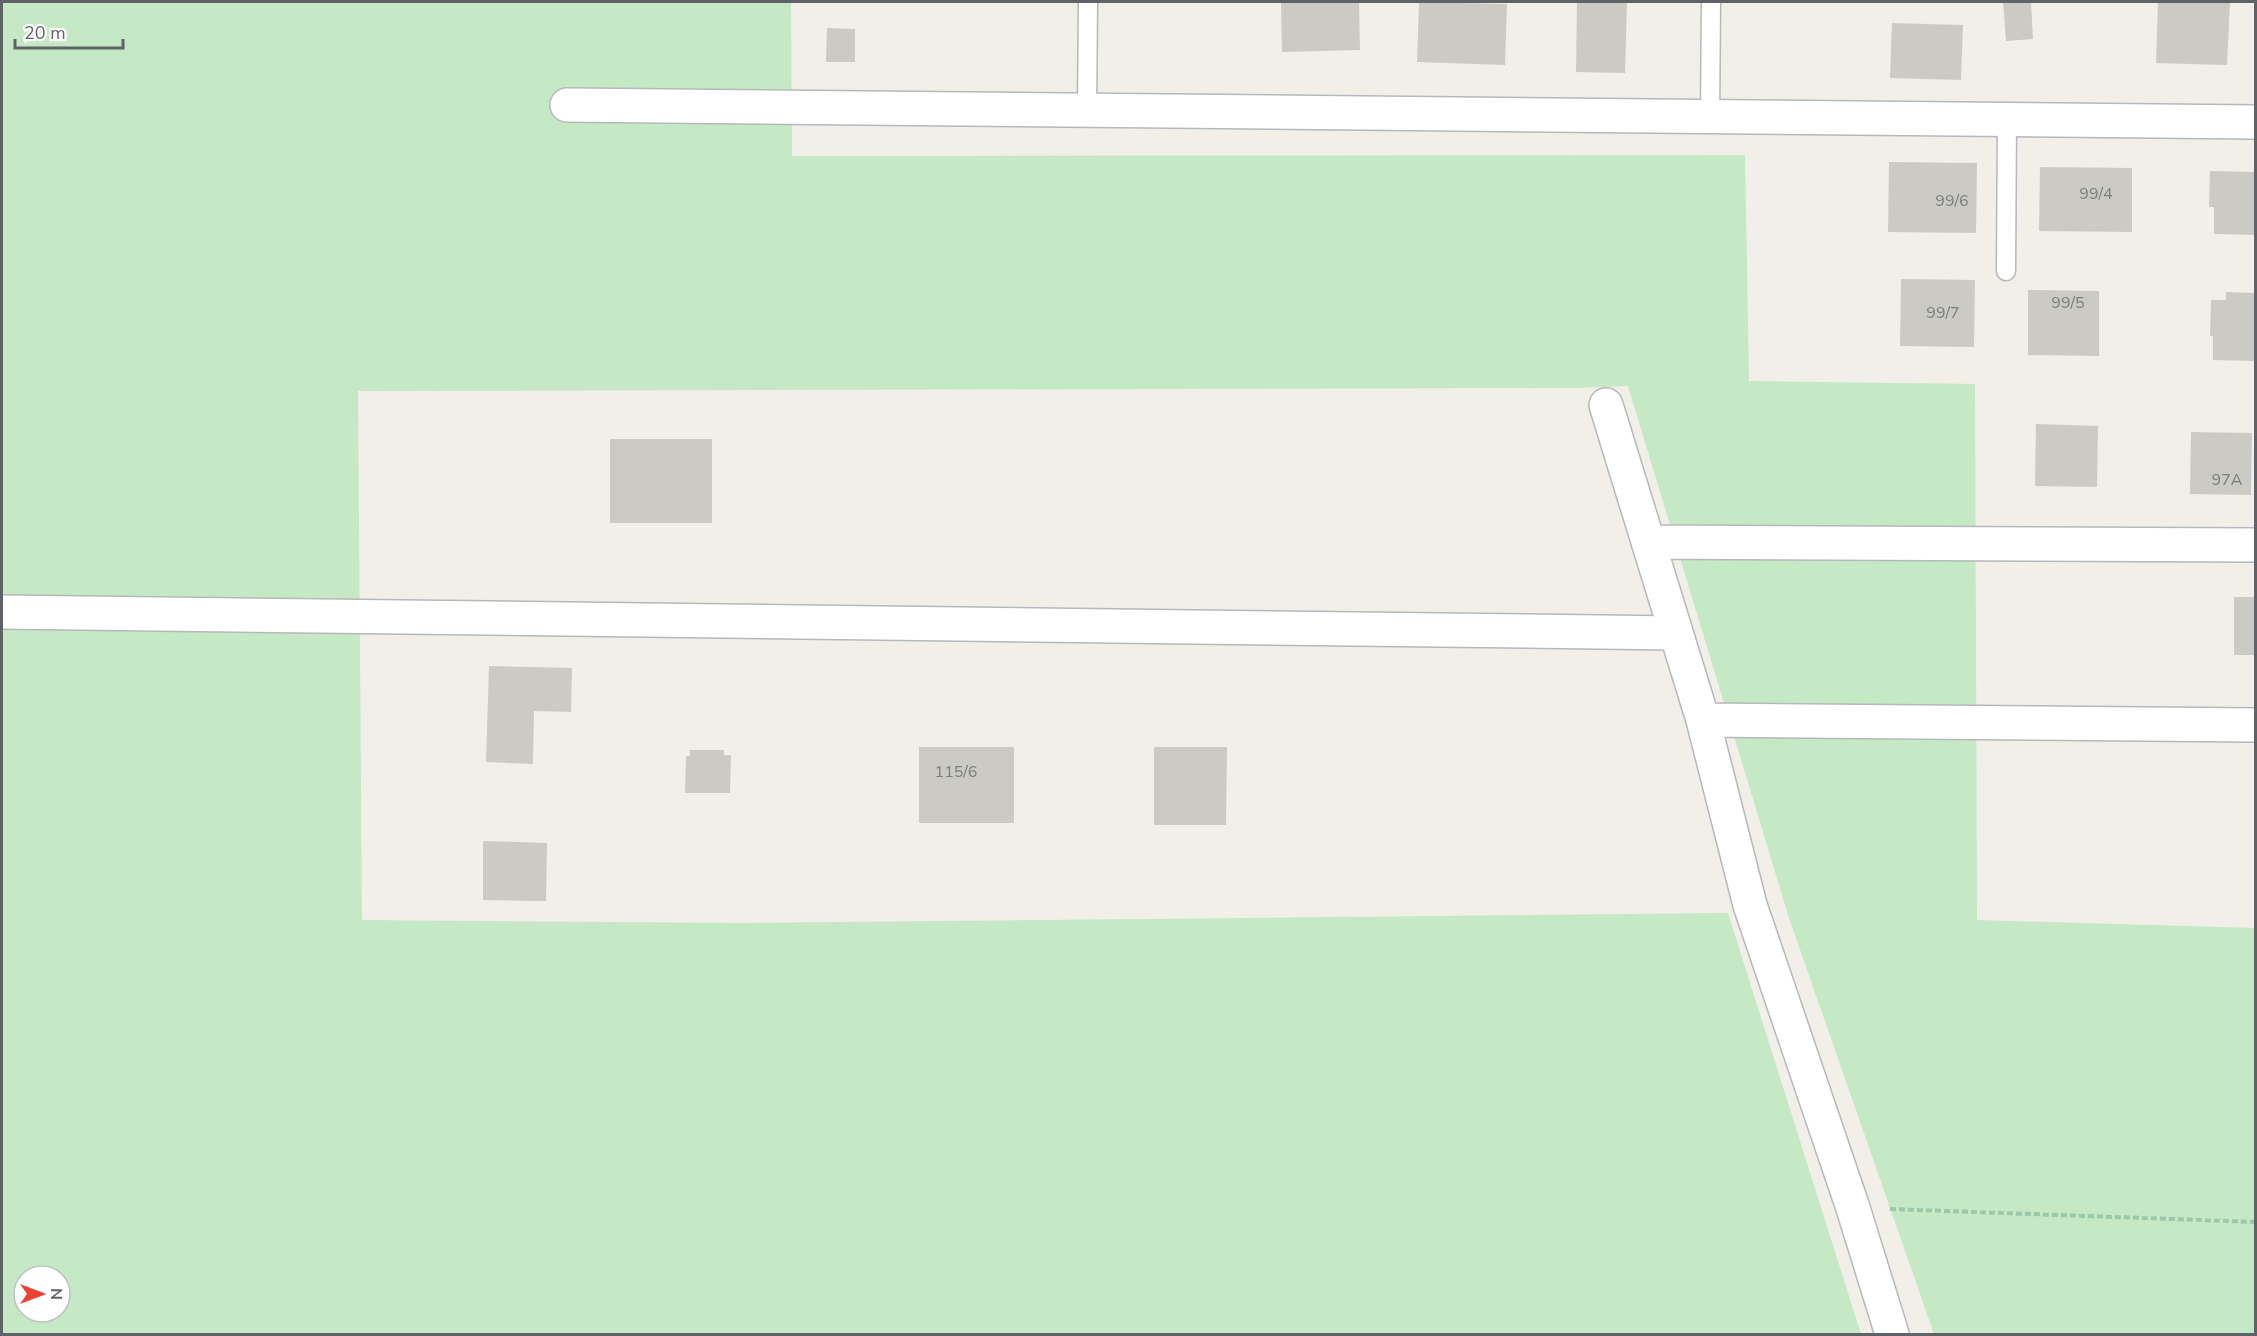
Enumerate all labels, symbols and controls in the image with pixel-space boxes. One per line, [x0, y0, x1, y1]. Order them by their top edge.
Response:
scale bar [15, 12, 123, 50]
text: 20 m [24, 21, 66, 45]
house number: 99/4 [2079, 183, 2113, 205]
house number: 99/6 [1935, 190, 1969, 212]
house number: 99/5 [2051, 292, 2085, 314]
house number: 99/7 [1926, 302, 1960, 324]
house number: 97A [2212, 469, 2243, 491]
house number: 115/6 [935, 761, 977, 783]
north arrow [12, 1264, 72, 1324]
text: N [45, 1288, 67, 1300]

